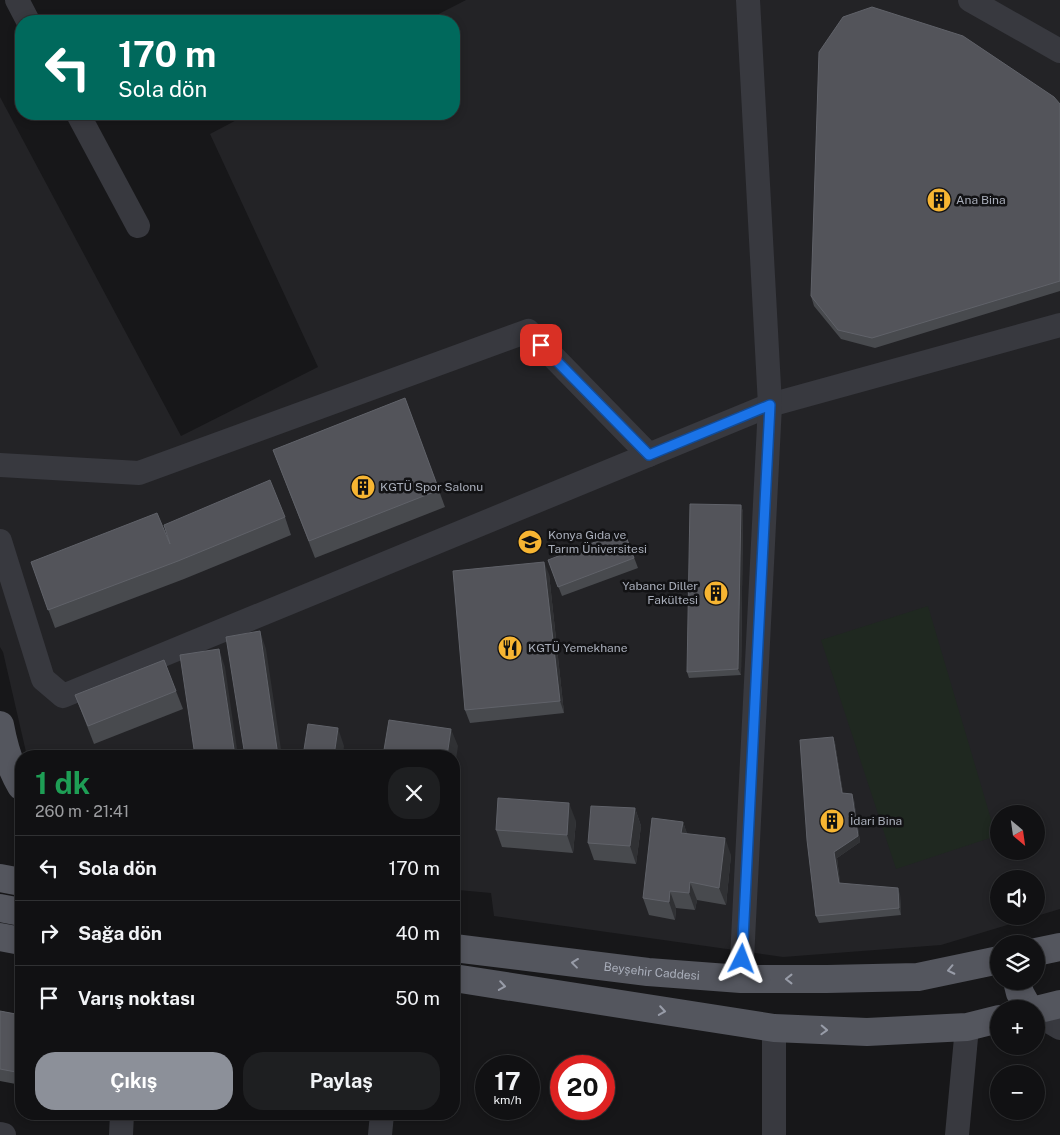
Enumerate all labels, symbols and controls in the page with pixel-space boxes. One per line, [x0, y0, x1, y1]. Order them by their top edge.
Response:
text: 170 m [118, 34, 216, 75]
icon: left [35, 35, 100, 100]
text: Sola dön [118, 76, 207, 102]
building icon: Ana Bina [926, 187, 952, 213]
place label: Ana Bina [956, 193, 1006, 207]
pin [520, 324, 562, 366]
icon: arrive [527, 331, 555, 359]
building icon: KGTÜ Spor Salonu [350, 474, 376, 500]
place label: KGTÜ Spor Salonu [380, 480, 483, 494]
place label: Konya Gıda ve Tarım Üniversitesi [548, 528, 647, 556]
school or university icon: Konya Gıda ve Tarım Üniversitesi [517, 529, 543, 555]
place label: Yabancı Diller Fakültesi [622, 579, 698, 607]
building icon: Yabancı Diller Fakültesi [703, 580, 729, 606]
restaurant icon: KGTÜ Yemekhane [497, 635, 523, 661]
place label: KGTÜ Yemekhane [528, 641, 628, 655]
text: 1 dk [35, 765, 90, 801]
button: close [388, 767, 440, 819]
text: 260 m · 21:41 [35, 802, 129, 821]
north arrow [990, 805, 1045, 860]
map controls [990, 805, 1045, 1120]
building icon: İdari Bina [819, 808, 845, 834]
place label: İdari Bina [850, 814, 902, 828]
icon: left [35, 854, 63, 882]
text: Sola dön [78, 857, 157, 879]
text: 170 m [389, 857, 440, 879]
button: sound [990, 870, 1045, 925]
icon: right [35, 919, 63, 947]
text: Sağa dön [78, 922, 162, 944]
text: 40 m [395, 922, 440, 944]
position arrow [715, 932, 767, 984]
button: layers [990, 935, 1045, 990]
one-way arrow [571, 958, 579, 969]
street label: Beyşehir Caddesi [603, 960, 700, 983]
one-way arrow [947, 964, 955, 975]
one-way arrow [785, 974, 793, 984]
one-way arrow [498, 980, 506, 990]
icon: arrive [35, 984, 63, 1012]
text: Varış noktası [78, 987, 195, 1009]
text: 50 m [395, 987, 440, 1009]
button: + [990, 1000, 1045, 1055]
one-way arrow [658, 1005, 667, 1015]
one-way arrow [820, 1025, 828, 1035]
button: Çıkış [35, 1052, 233, 1110]
button: Paylaş [243, 1052, 440, 1110]
speed limit sign: 20 [550, 1055, 615, 1120]
button: − [990, 1065, 1045, 1120]
text: 17 [494, 1066, 521, 1096]
text: km/h [493, 1093, 522, 1107]

